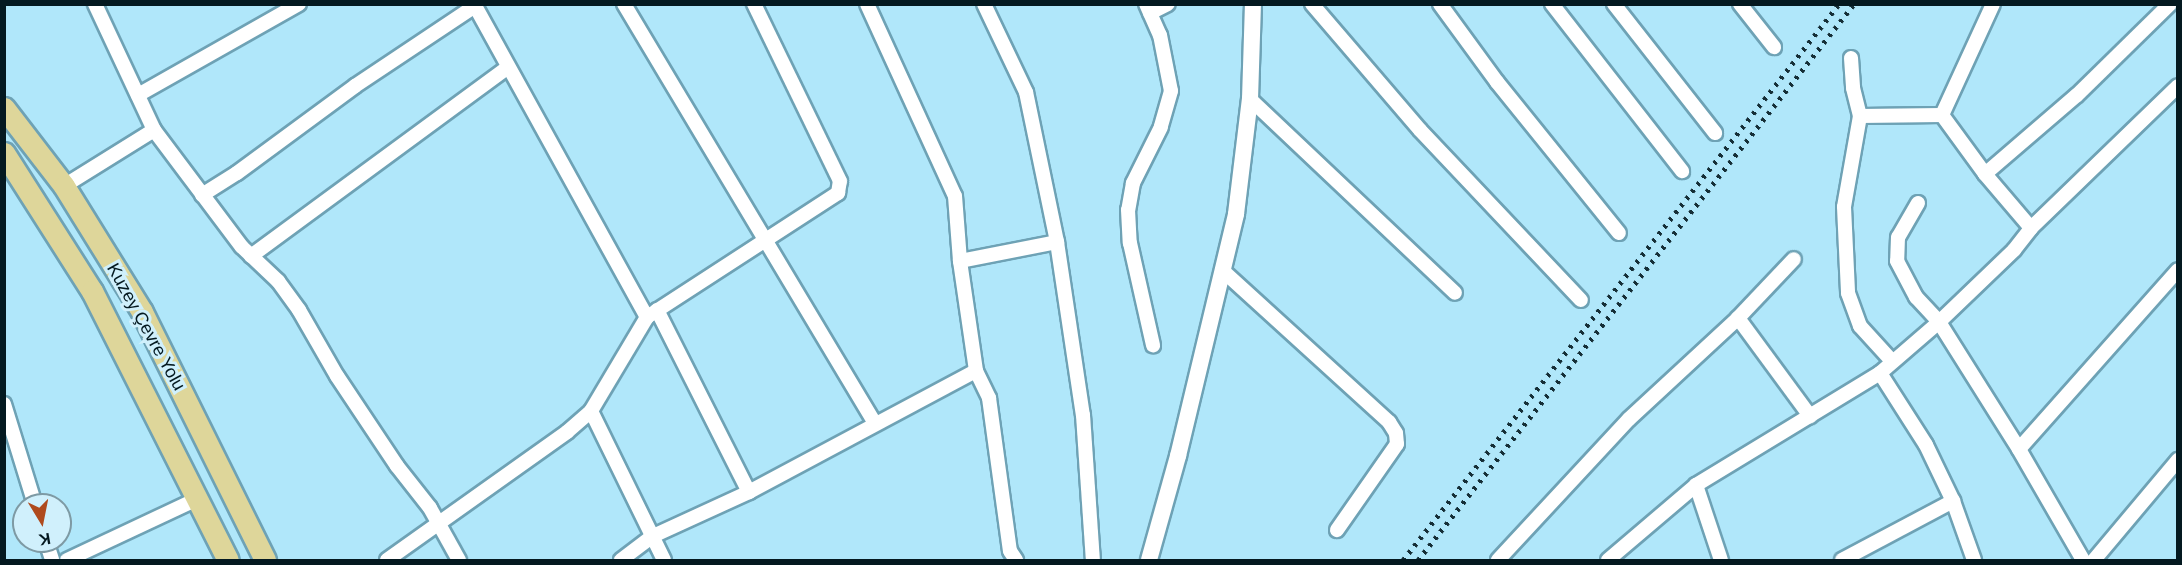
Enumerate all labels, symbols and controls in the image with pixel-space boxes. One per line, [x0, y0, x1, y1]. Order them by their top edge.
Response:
street label: Kuzey Çevre Yolu [102, 259, 190, 395]
north arrow [12, 493, 72, 553]
text: K [38, 530, 52, 549]

